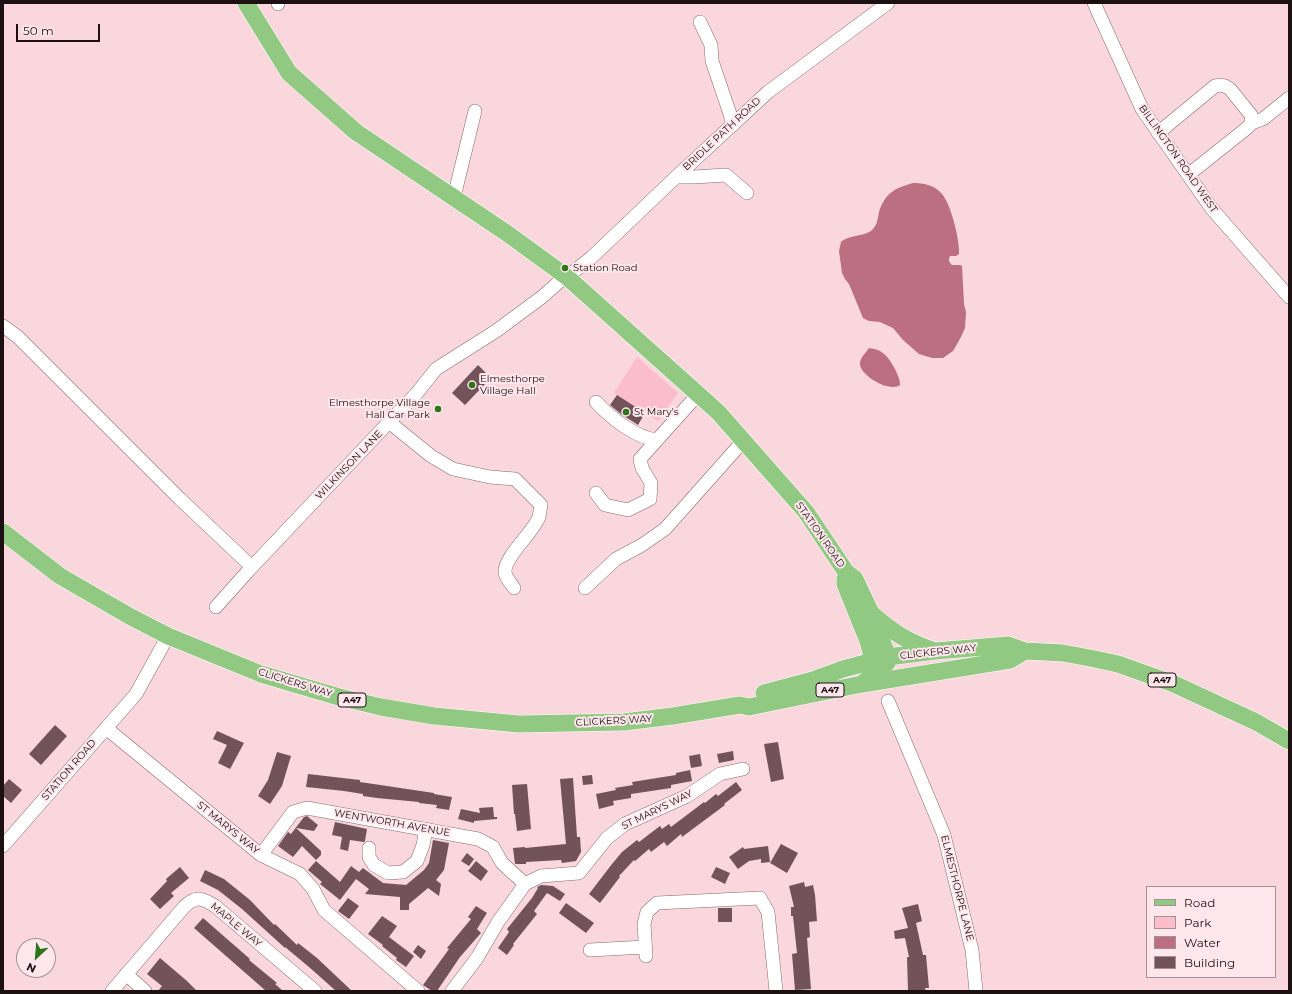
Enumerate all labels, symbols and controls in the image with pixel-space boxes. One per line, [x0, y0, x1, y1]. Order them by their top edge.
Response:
scale bar [18, 16, 102, 42]
text: 50 m [23, 23, 54, 38]
street label: BRIDLE PATH ROAD [681, 95, 763, 173]
street label: BILLINGTON ROAD WEST [1136, 103, 1220, 215]
place label: Station Road [573, 262, 637, 274]
marker: Station Road [560, 263, 570, 273]
place label: Elmesthorpe Village Hall [480, 373, 545, 396]
marker: Elmesthorpe Village Hall [467, 380, 477, 390]
place label: Elmesthorpe Village Hall Car Park [329, 397, 430, 420]
marker: Elmesthorpe Village Hall Car Park [433, 404, 443, 414]
place label: St Mary's [634, 406, 679, 418]
marker: St Mary's [621, 407, 631, 417]
street label: WILKINSON LANE [313, 428, 385, 502]
street label: STATION ROAD [793, 500, 847, 570]
street label: CLICKERS WAY [899, 642, 977, 662]
street label: CLICKERS WAY [257, 666, 333, 700]
road number: A47 [1148, 673, 1176, 687]
road number: A47 [816, 683, 844, 697]
road number: A47 [338, 693, 366, 707]
street label: CLICKERS WAY [575, 713, 653, 729]
street label: STATION ROAD [39, 737, 99, 803]
street label: ST MARYS WAY [620, 788, 694, 832]
street label: ST MARYS WAY [194, 799, 262, 857]
street label: WENTWORTH AVENUE [333, 807, 451, 839]
street label: ELMESTHORPE LANE [938, 834, 976, 942]
legend [1146, 886, 1276, 978]
text: Road [1184, 895, 1215, 910]
street label: MAPLE WAY [208, 900, 264, 950]
text: Park [1184, 915, 1211, 930]
text: Water [1184, 935, 1220, 950]
north arrow [16, 938, 56, 978]
text: Building [1184, 955, 1235, 970]
text: N [24, 960, 38, 976]

